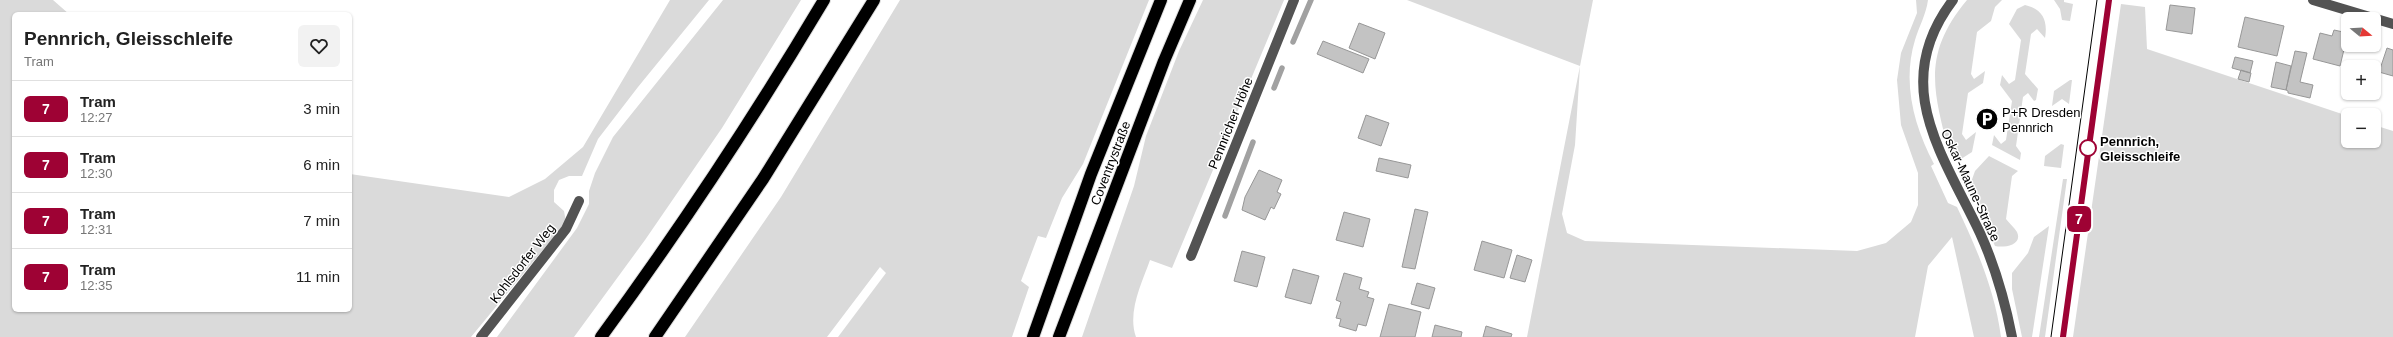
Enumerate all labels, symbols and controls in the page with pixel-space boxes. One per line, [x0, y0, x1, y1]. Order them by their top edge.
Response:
north arrow [2341, 12, 2381, 52]
map controls [2341, 12, 2381, 148]
button: heart [298, 25, 340, 67]
text: Pennrich, Gleisschleife [24, 28, 233, 49]
text: Tram [24, 54, 54, 69]
button: + [2341, 60, 2381, 100]
street label: Pennricher Höhe [1205, 75, 1256, 171]
text: Tram [80, 93, 116, 110]
text: 3 min [303, 100, 340, 117]
text: 7 [42, 101, 50, 117]
place label: P+R Dresden Pennrich [2002, 105, 2080, 135]
parking icon: P+R Dresden Pennrich [1974, 106, 2000, 132]
button: − [2341, 108, 2381, 148]
text: 12:27 [80, 110, 113, 125]
street label: Coventrystraße [1088, 119, 1133, 207]
street label: Oskar-Maune-Straße [1938, 127, 2003, 244]
place label: Pennrich, Gleisschleife [2100, 134, 2180, 164]
marker: Pennrich, Gleisschleife [2079, 139, 2097, 157]
text: Tram [80, 149, 116, 166]
text: 6 min [303, 156, 340, 173]
text: 7 [42, 157, 50, 173]
text: 12:30 [80, 166, 113, 181]
text: Tram [80, 205, 116, 222]
line badge: 7 [2066, 206, 2092, 232]
text: 7 [2075, 211, 2083, 227]
text: 7 min [303, 212, 340, 229]
text: 7 [42, 213, 50, 229]
street label: Kohlsdorfer Weg [487, 221, 558, 306]
text: 12:31 [80, 222, 113, 237]
text: Tram [80, 261, 116, 278]
text: 11 min [296, 268, 340, 285]
text: 7 [42, 269, 50, 285]
text: 12:35 [80, 278, 113, 293]

